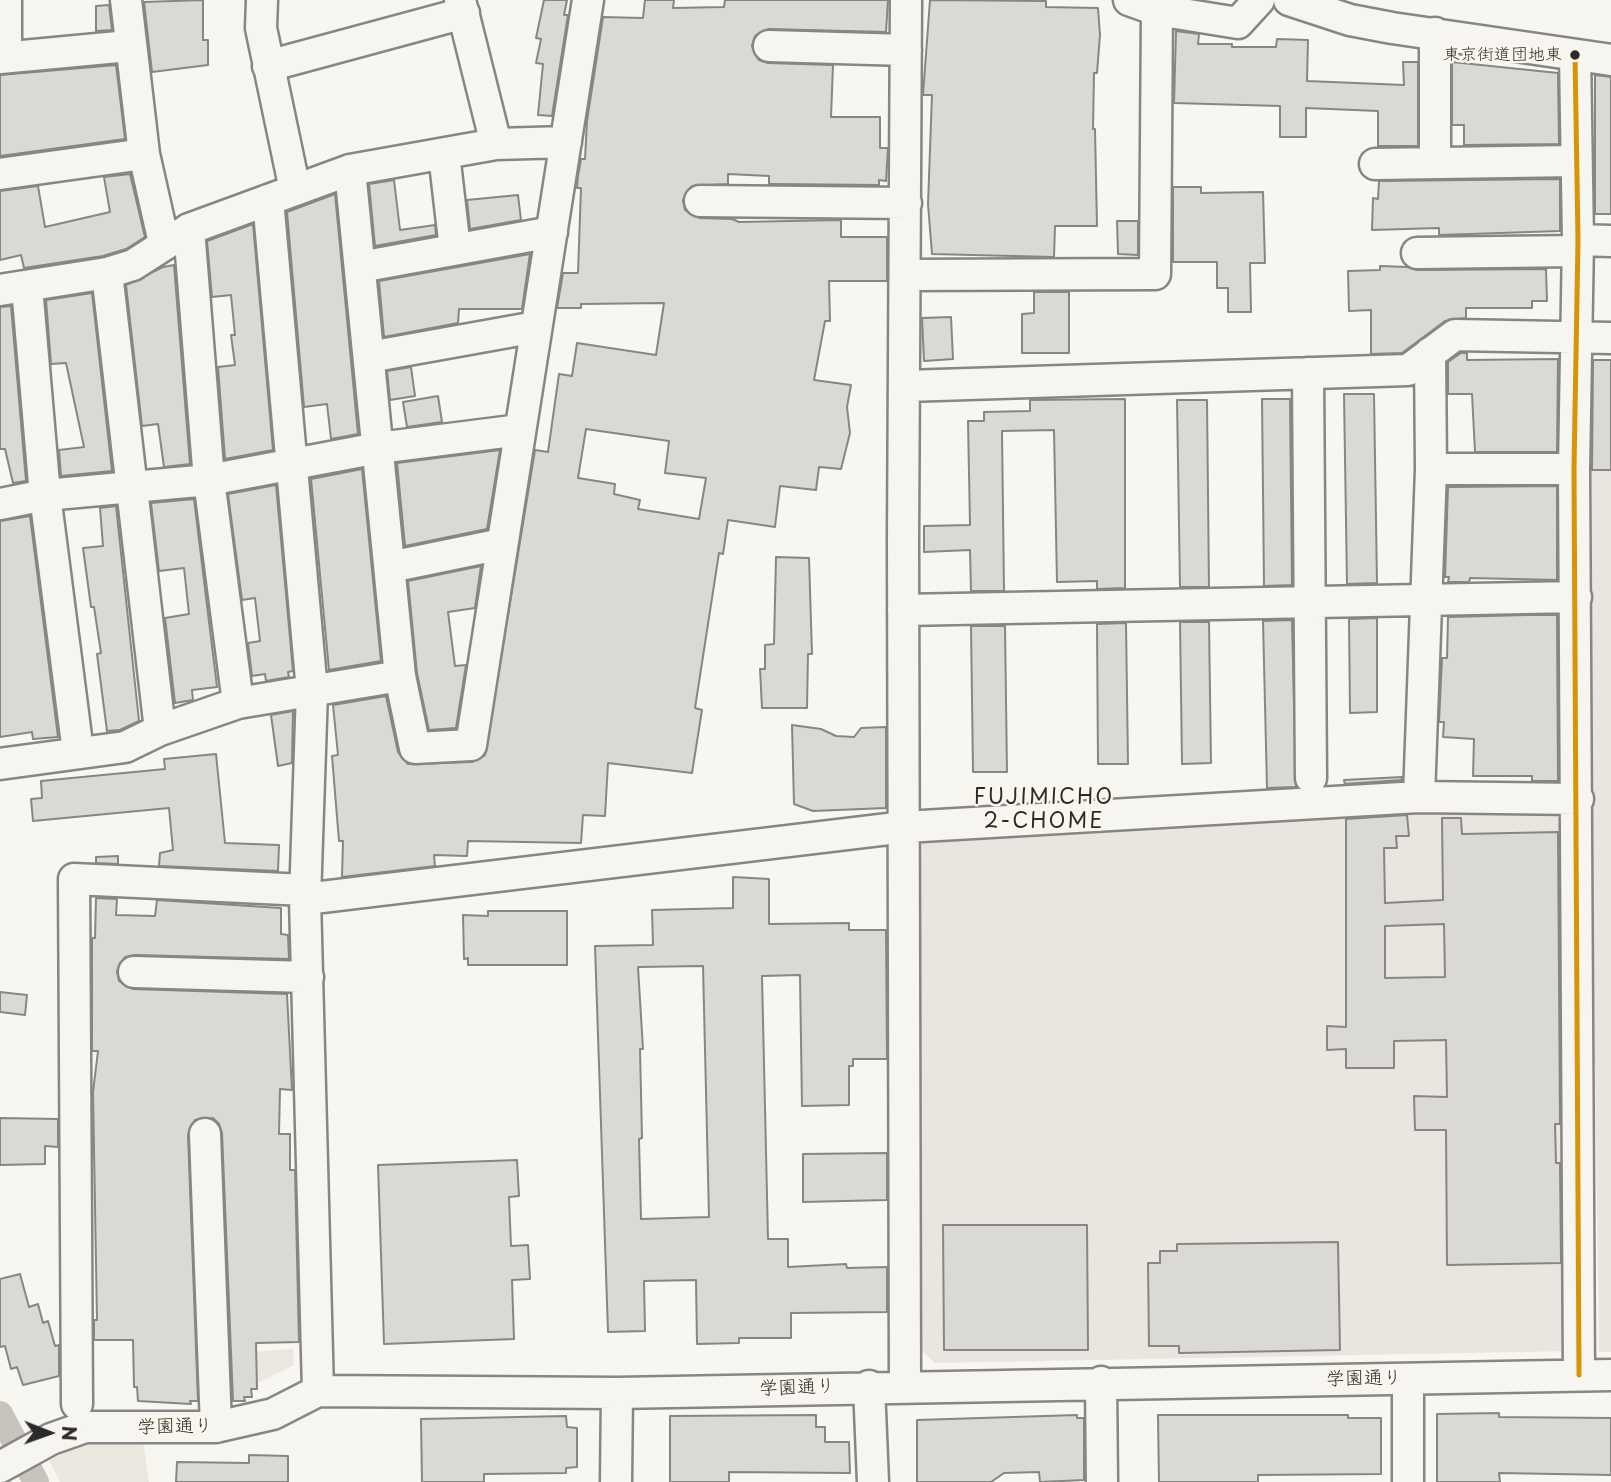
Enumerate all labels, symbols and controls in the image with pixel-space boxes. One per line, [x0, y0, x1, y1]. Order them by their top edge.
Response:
place label: 東京街道団地東 [1443, 45, 1562, 65]
marker: 東京街道団地東 [1568, 48, 1582, 62]
district label: FUJIMICHO 2-CHOME [975, 785, 1113, 835]
street label: 学園通り [1326, 1367, 1402, 1391]
street label: 学園通り [759, 1375, 835, 1401]
north arrow [14, 1398, 84, 1468]
street label: 学園通り [137, 1415, 213, 1439]
text: N [56, 1426, 84, 1441]

